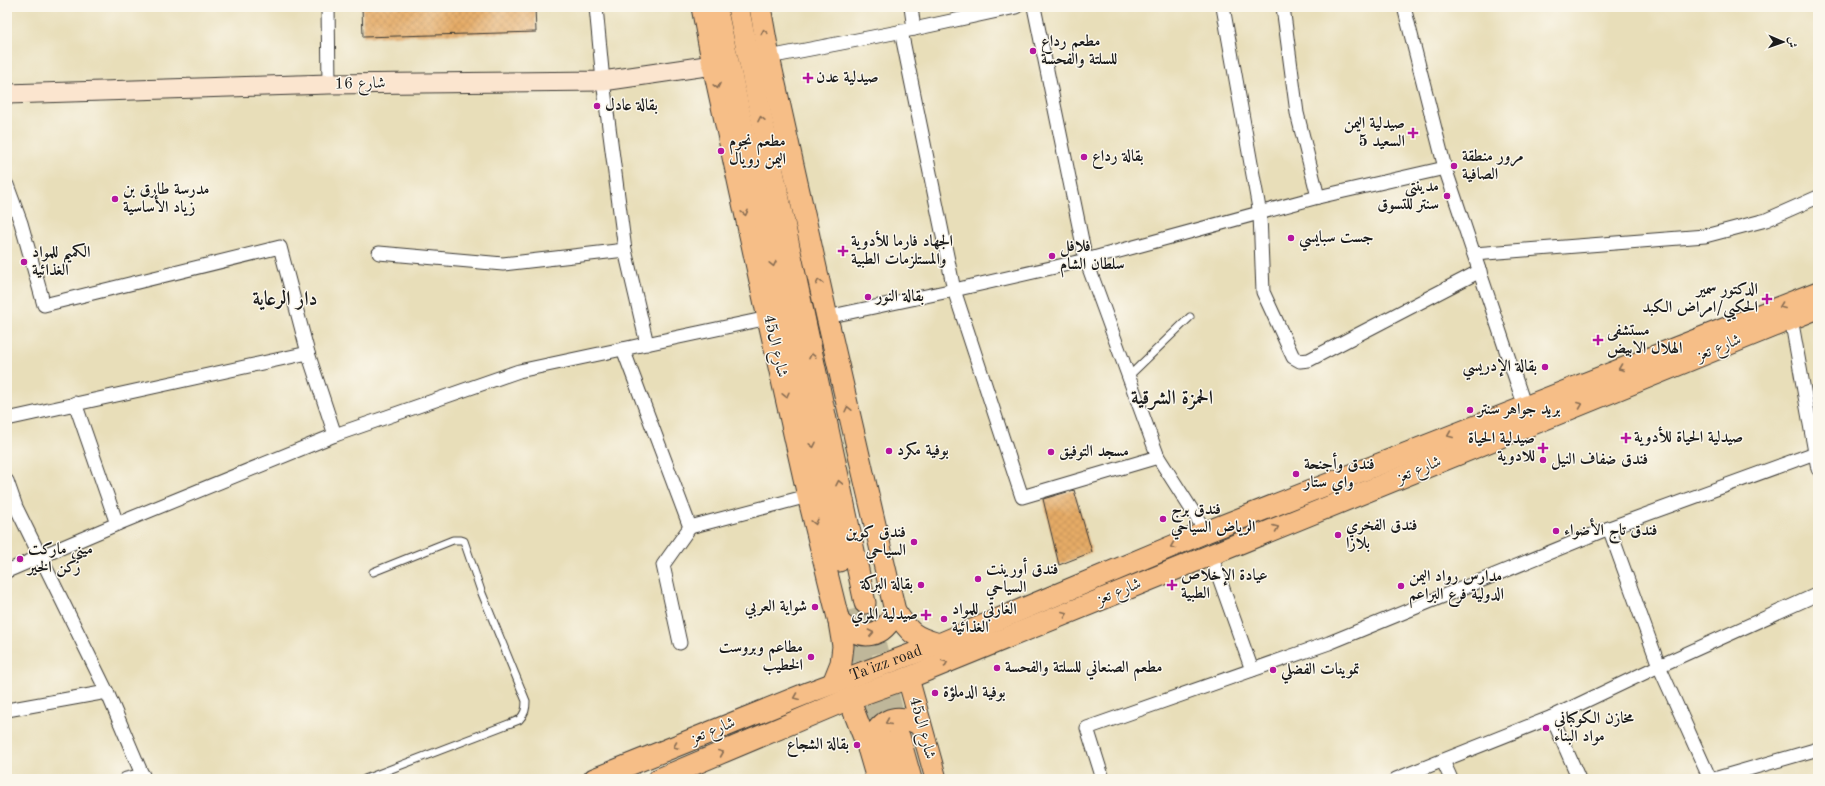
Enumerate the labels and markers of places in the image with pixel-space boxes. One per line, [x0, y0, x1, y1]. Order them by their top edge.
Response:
place label: مطعم رداع للسلتة والفحسة [1041, 34, 1117, 68]
marker: مطعم رداع للسلتة والفحسة [1028, 46, 1038, 56]
place label: صيدلية عدن [816, 69, 879, 86]
marker: صيدلية عدن [803, 73, 813, 83]
place label: بقالة عادل [605, 97, 658, 114]
marker: بقالة عادل [592, 101, 602, 111]
place label: صيدلية اليمن السعيد 5 [1344, 115, 1405, 150]
marker: صيدلية اليمن السعيد 5 [1408, 128, 1418, 138]
place label: مطعم نجوم اليمن رويال [729, 133, 786, 170]
marker: مطعم نجوم اليمن رويال [716, 146, 726, 156]
place label: بقالة رداع [1092, 148, 1144, 169]
place label: مرور منطقة الصافية [1462, 149, 1523, 183]
marker: بقالة رداع [1079, 152, 1089, 162]
marker: مرور منطقة الصافية [1449, 161, 1459, 171]
place label: مدينتي سنتر للتسوق [1377, 179, 1439, 214]
place label: مدرسة طارق بن زياد الأساسية [123, 181, 209, 217]
marker: مدينتي سنتر للتسوق [1442, 191, 1452, 201]
marker: مدرسة طارق بن زياد الأساسية [110, 194, 120, 204]
place label: جست سبايسي [1299, 229, 1374, 252]
place label: الجهاد فارما للأدوية والمستلزمات الطبية [851, 230, 953, 269]
marker: جست سبايسي [1286, 233, 1296, 243]
place label: فلافل سلطان الشام [1060, 239, 1125, 278]
place label: الكميم للمواد الغذائية [32, 243, 91, 279]
marker: الجهاد فارما للأدوية والمستلزمات الطبية [838, 246, 848, 256]
marker: فلافل سلطان الشام [1047, 251, 1057, 261]
marker: الكميم للمواد الغذائية [19, 257, 29, 267]
place label: الدكتور سمير الحكيي/امراض الكبد [1642, 281, 1758, 322]
place label: بقالة النور [874, 288, 924, 306]
marker: بقالة النور [863, 292, 873, 302]
marker: الدكتور سمير الحكيي/امراض الكبد [1761, 293, 1773, 305]
place label: مستشفى الهلال الابيض [1606, 323, 1682, 358]
marker: مستشفى الهلال الابيض [1592, 334, 1604, 346]
place label: بقالة الإدريسي [1463, 357, 1537, 381]
marker: بقالة الإدريسي [1540, 362, 1550, 372]
place label: بريد جواهر سنتر [1476, 402, 1560, 419]
marker: بريد جواهر سنتر [1465, 405, 1475, 415]
place label: صيدلية الحياة للأدوية [1634, 426, 1743, 447]
place label: صيدلية الحياة للادوية [1468, 430, 1535, 466]
marker: صيدلية الحياة للأدوية [1621, 433, 1631, 443]
place label: بوفية مكرد [897, 441, 949, 460]
place label: مسجد التوفيق [1059, 443, 1129, 461]
marker: صيدلية الحياة للادوية [1538, 443, 1548, 453]
marker: بوفية مكرد [884, 446, 894, 456]
marker: مسجد التوفيق [1046, 447, 1056, 457]
place label: فندق ضفاف النيل [1551, 451, 1648, 470]
place label: فندق وأجنحة واي ستار [1302, 452, 1375, 495]
marker: فندق ضفاف النيل [1538, 455, 1548, 465]
marker: فندق وأجنحة واي ستار [1291, 469, 1301, 479]
place label: فندق برج الرياض السياحي [1170, 502, 1256, 540]
marker: فندق برج الرياض السياحي [1158, 514, 1168, 524]
place label: فندق الفخري بلازا [1346, 517, 1417, 552]
place label: فندق تاج الأضواء [1564, 518, 1657, 544]
place label: فندق كوين السياحي [846, 524, 906, 563]
marker: فندق تاج الأضواء [1551, 526, 1561, 536]
marker: فندق الفخري بلازا [1333, 530, 1343, 540]
marker: فندق كوين السياحي [909, 537, 919, 547]
place label: ميني ماركت ركن الخير [26, 541, 93, 578]
marker: ميني ماركت ركن الخير [15, 554, 25, 564]
place label: فندق أورينت السياحي [985, 557, 1059, 600]
place label: عيادة الإخلاص الطبية [1181, 566, 1268, 602]
place label: مدارس رواد اليمن الدولية فرع البراعم [1409, 569, 1504, 608]
place label: بقالة البركة [860, 574, 913, 594]
marker: فندق أورينت السياحي [973, 574, 983, 584]
marker: عيادة الإخلاص الطبية [1166, 579, 1178, 591]
marker: بقالة البركة [916, 580, 926, 590]
marker: مدارس رواد اليمن الدولية فرع البراعم [1396, 581, 1406, 591]
place label: شواية العربي [744, 598, 807, 619]
place label: الغارتي للمواد الغذائية [952, 601, 1017, 636]
marker: شواية العربي [810, 602, 820, 612]
place label: صيدلية المري [851, 606, 918, 627]
marker: صيدلية المري [921, 610, 931, 620]
marker: الغارتي للمواد الغذائية [939, 614, 949, 624]
place label: مطاعم وبروست الخطيب [719, 639, 803, 675]
marker: مطاعم وبروست الخطيب [806, 652, 816, 662]
place label: مطعم الصنعاني للسلتة والفحسة [1005, 659, 1163, 681]
place label: تموينات الفضلي [1280, 661, 1360, 684]
marker: مطعم الصنعاني للسلتة والفحسة [992, 663, 1002, 673]
marker: تموينات الفضلي [1268, 665, 1278, 675]
place label: بوفية الدملؤة [943, 684, 1006, 702]
marker: بوفية الدملؤة [930, 688, 940, 698]
place label: مخازن الكوكباني مواد البناء [1553, 709, 1634, 746]
marker: مخازن الكوكباني مواد البناء [1541, 723, 1551, 733]
place label: بقالة الشجاع [787, 736, 849, 757]
marker: بقالة الشجاع [852, 740, 862, 750]

